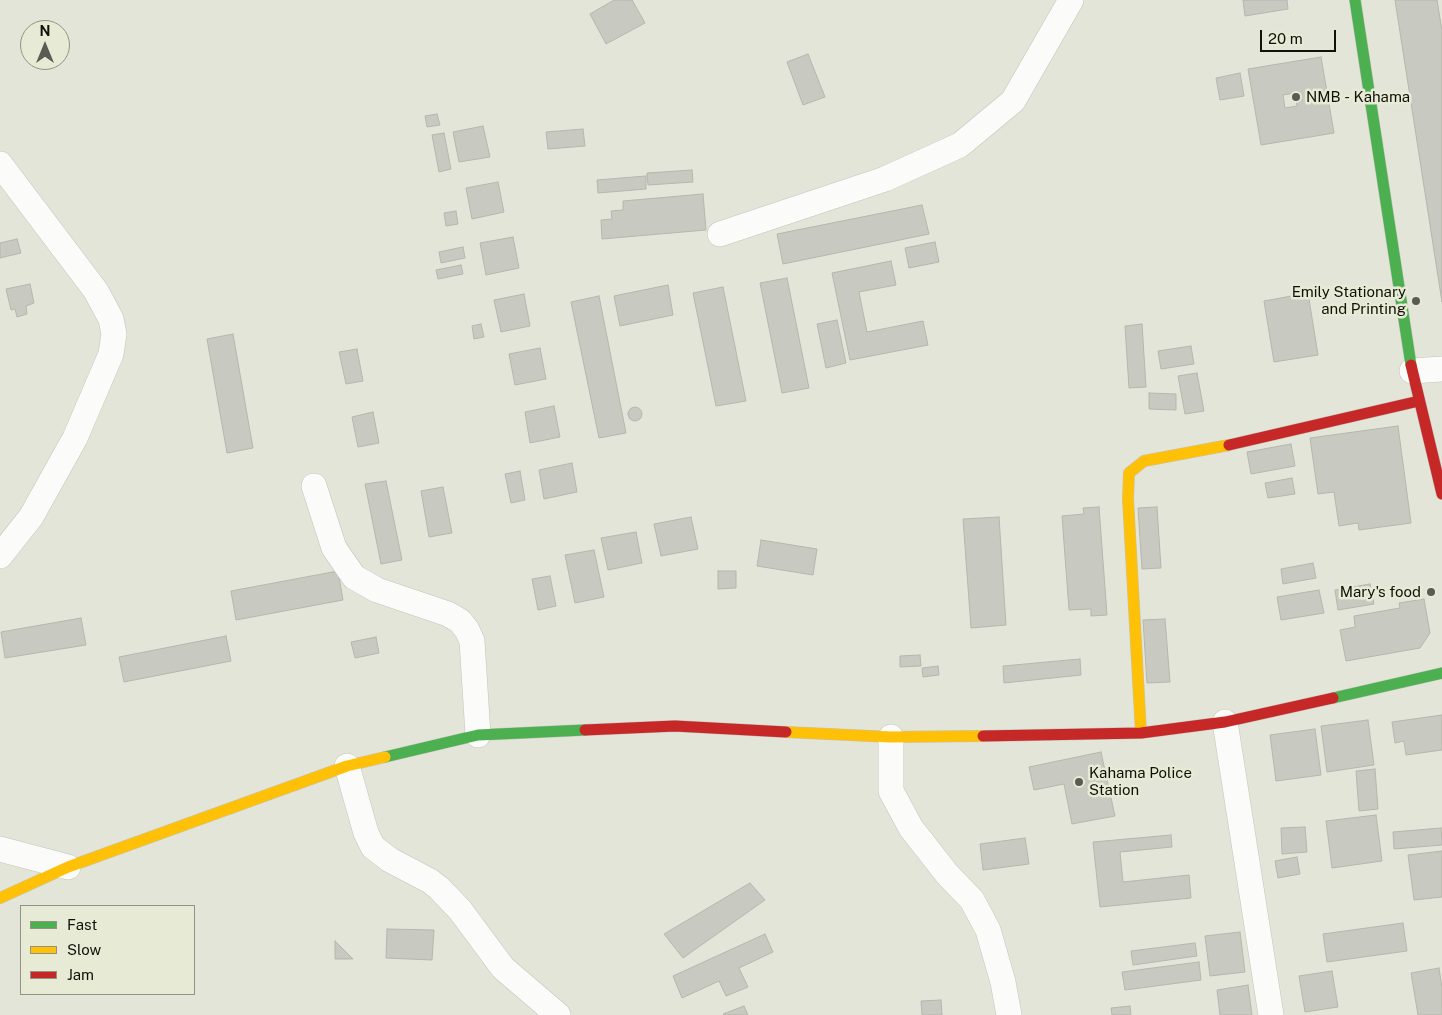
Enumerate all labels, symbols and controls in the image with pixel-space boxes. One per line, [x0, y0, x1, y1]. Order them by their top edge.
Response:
north arrow [20, 20, 70, 70]
scale bar [1262, 20, 1338, 52]
text: N [40, 23, 50, 39]
text: 20 m [1268, 30, 1303, 47]
place label: NMB - Kahama [1306, 88, 1410, 106]
marker: NMB - Kahama [1290, 91, 1302, 103]
place label: Emily Stationary and Printing [1292, 283, 1406, 318]
marker: Emily Stationary and Printing [1410, 295, 1422, 307]
place label: Mary's food [1340, 583, 1421, 601]
marker: Mary's food [1425, 586, 1437, 598]
place label: Kahama Police Station [1089, 764, 1192, 799]
marker: Kahama Police Station [1073, 776, 1085, 788]
legend [20, 905, 195, 995]
text: Fast [67, 916, 97, 933]
text: Slow [67, 941, 101, 958]
text: Jam [67, 966, 94, 983]

